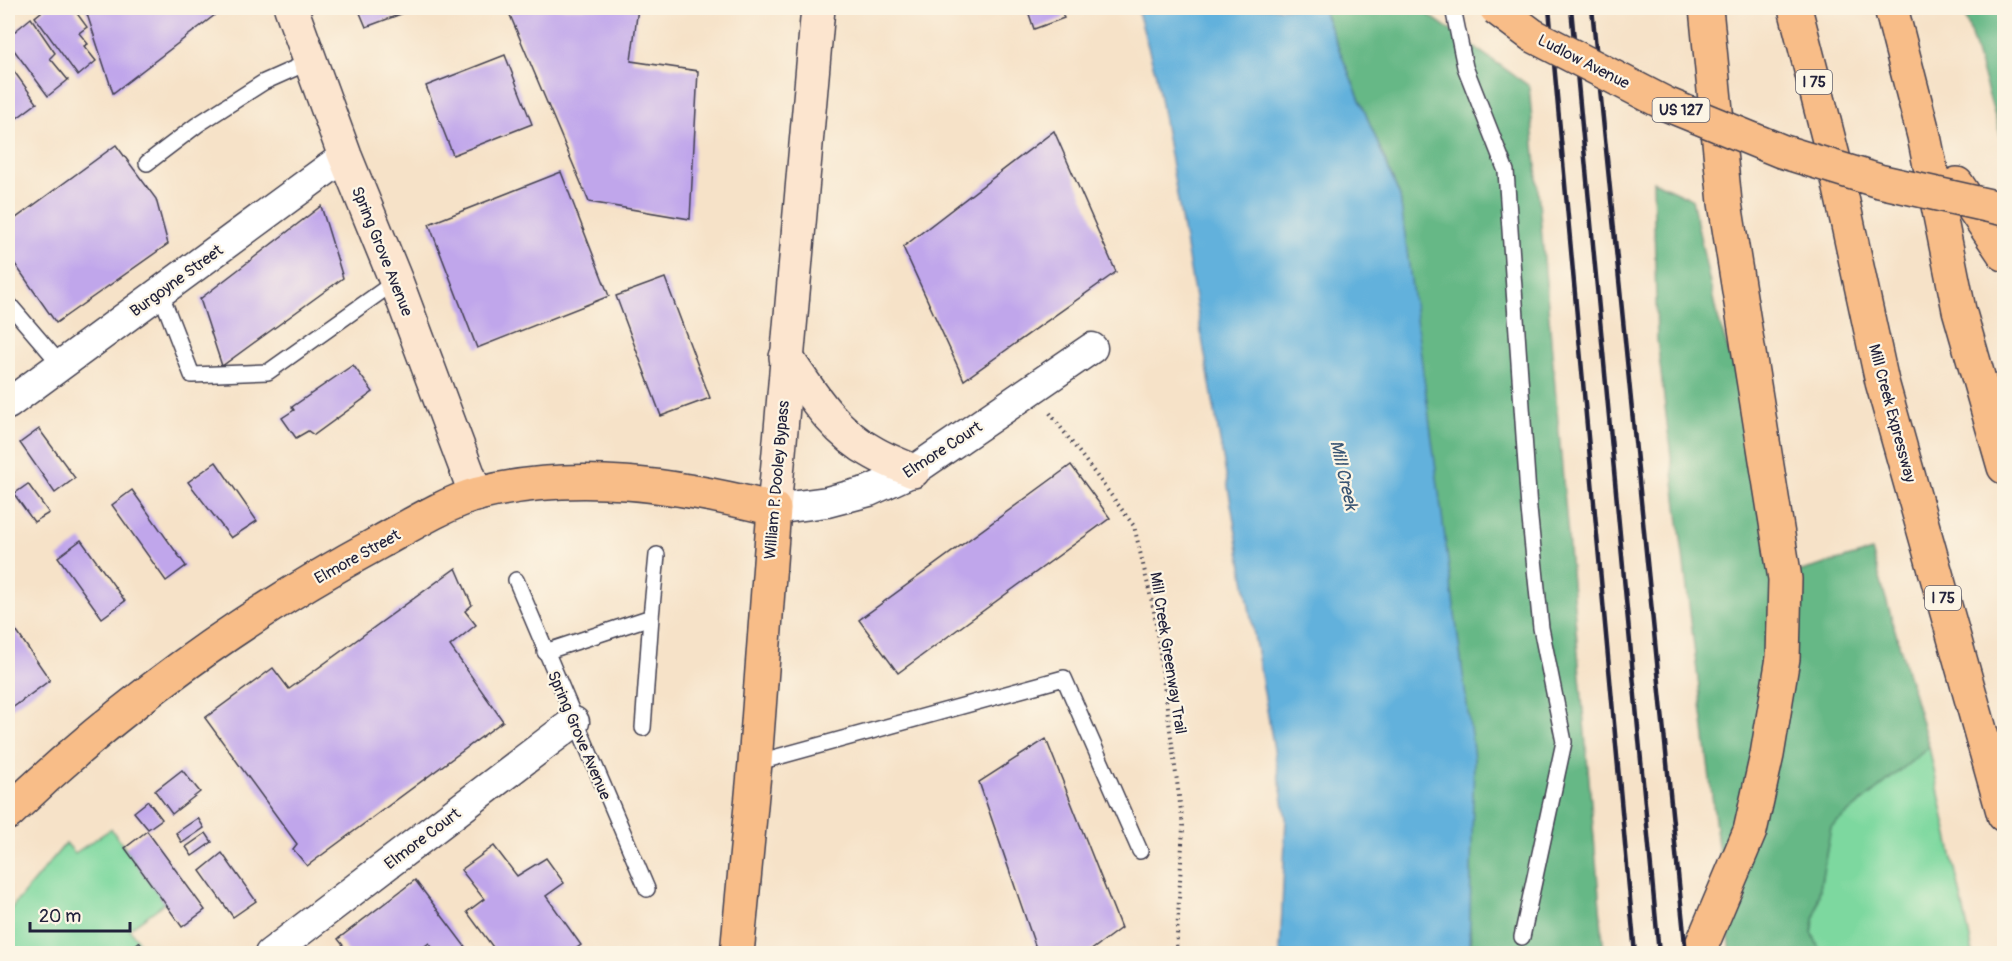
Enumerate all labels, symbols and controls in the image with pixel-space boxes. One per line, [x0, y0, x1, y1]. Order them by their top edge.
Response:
street label: Ludlow Avenue [1534, 30, 1633, 94]
road number: I 75 [1796, 70, 1832, 94]
road number: US 127 [1652, 98, 1710, 122]
street label: Spring Grove Avenue [347, 184, 417, 319]
street label: Burgoyne Street [126, 240, 227, 321]
street label: Mill Creek Expressway [1864, 342, 1920, 485]
street label: William P. Dooley Bypass [760, 400, 794, 560]
street label: Elmore Court [899, 417, 986, 483]
water label: Mill Creek [1324, 438, 1363, 514]
street label: Elmore Street [311, 525, 404, 589]
street label: Mill Creek Greenway Trail [1145, 571, 1191, 736]
road number: I 75 [1925, 586, 1961, 610]
street label: Spring Grove Avenue [543, 668, 615, 803]
street label: Elmore Court [381, 803, 465, 874]
scale bar [30, 895, 130, 933]
text: 20 m [39, 905, 81, 928]

